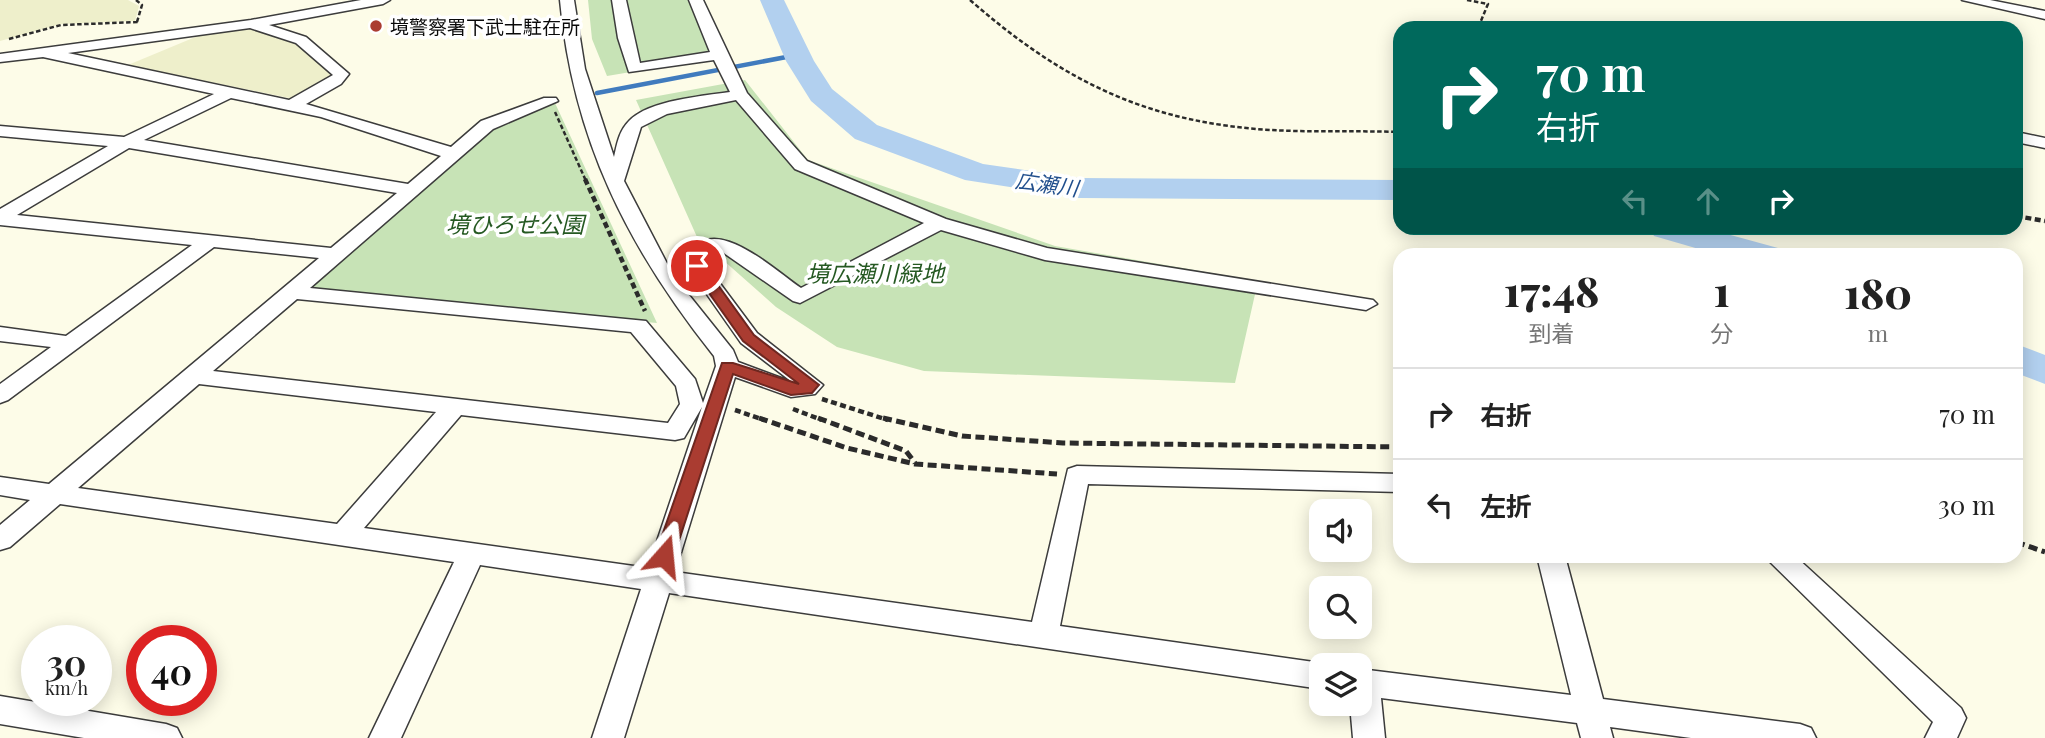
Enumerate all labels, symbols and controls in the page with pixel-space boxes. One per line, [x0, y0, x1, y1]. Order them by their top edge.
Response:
place label: 境警察署下武士駐在所 [390, 13, 580, 39]
marker: 境警察署下武士駐在所 [368, 18, 384, 34]
text: 70 m [1536, 39, 1646, 104]
icon: right [1421, 49, 1512, 140]
text: 右折 [1536, 104, 1600, 147]
water label: 広瀬川 [1014, 165, 1082, 202]
icon: left [1616, 182, 1654, 220]
icon: ahead [1689, 182, 1727, 220]
icon: right [1762, 182, 1800, 220]
park label: 境ひろせ公園 [446, 208, 587, 239]
pin [667, 236, 727, 296]
icon: arrive [678, 247, 716, 285]
park label: 境広瀬川緑地 [806, 257, 946, 288]
text: 17:48 [1504, 262, 1599, 318]
text: 1 [1713, 262, 1730, 318]
text: 180 [1844, 264, 1912, 320]
text: 到着 [1529, 317, 1575, 348]
text: 分 [1710, 317, 1733, 348]
text: m [1868, 317, 1888, 348]
icon: right [1421, 395, 1459, 433]
text: 70 m [1939, 396, 1995, 431]
text: 右折 [1480, 397, 1532, 432]
icon: left [1421, 486, 1459, 524]
text: 30 m [1938, 487, 1995, 522]
text: 左折 [1480, 488, 1532, 523]
map controls [1309, 499, 1372, 716]
button: sound [1309, 499, 1372, 562]
position arrow [627, 519, 701, 593]
button: search [1309, 576, 1372, 639]
speed limit sign: 40 [126, 625, 217, 716]
text: 30 [47, 638, 86, 685]
button: layers [1309, 653, 1372, 716]
text: km/h [45, 676, 88, 700]

